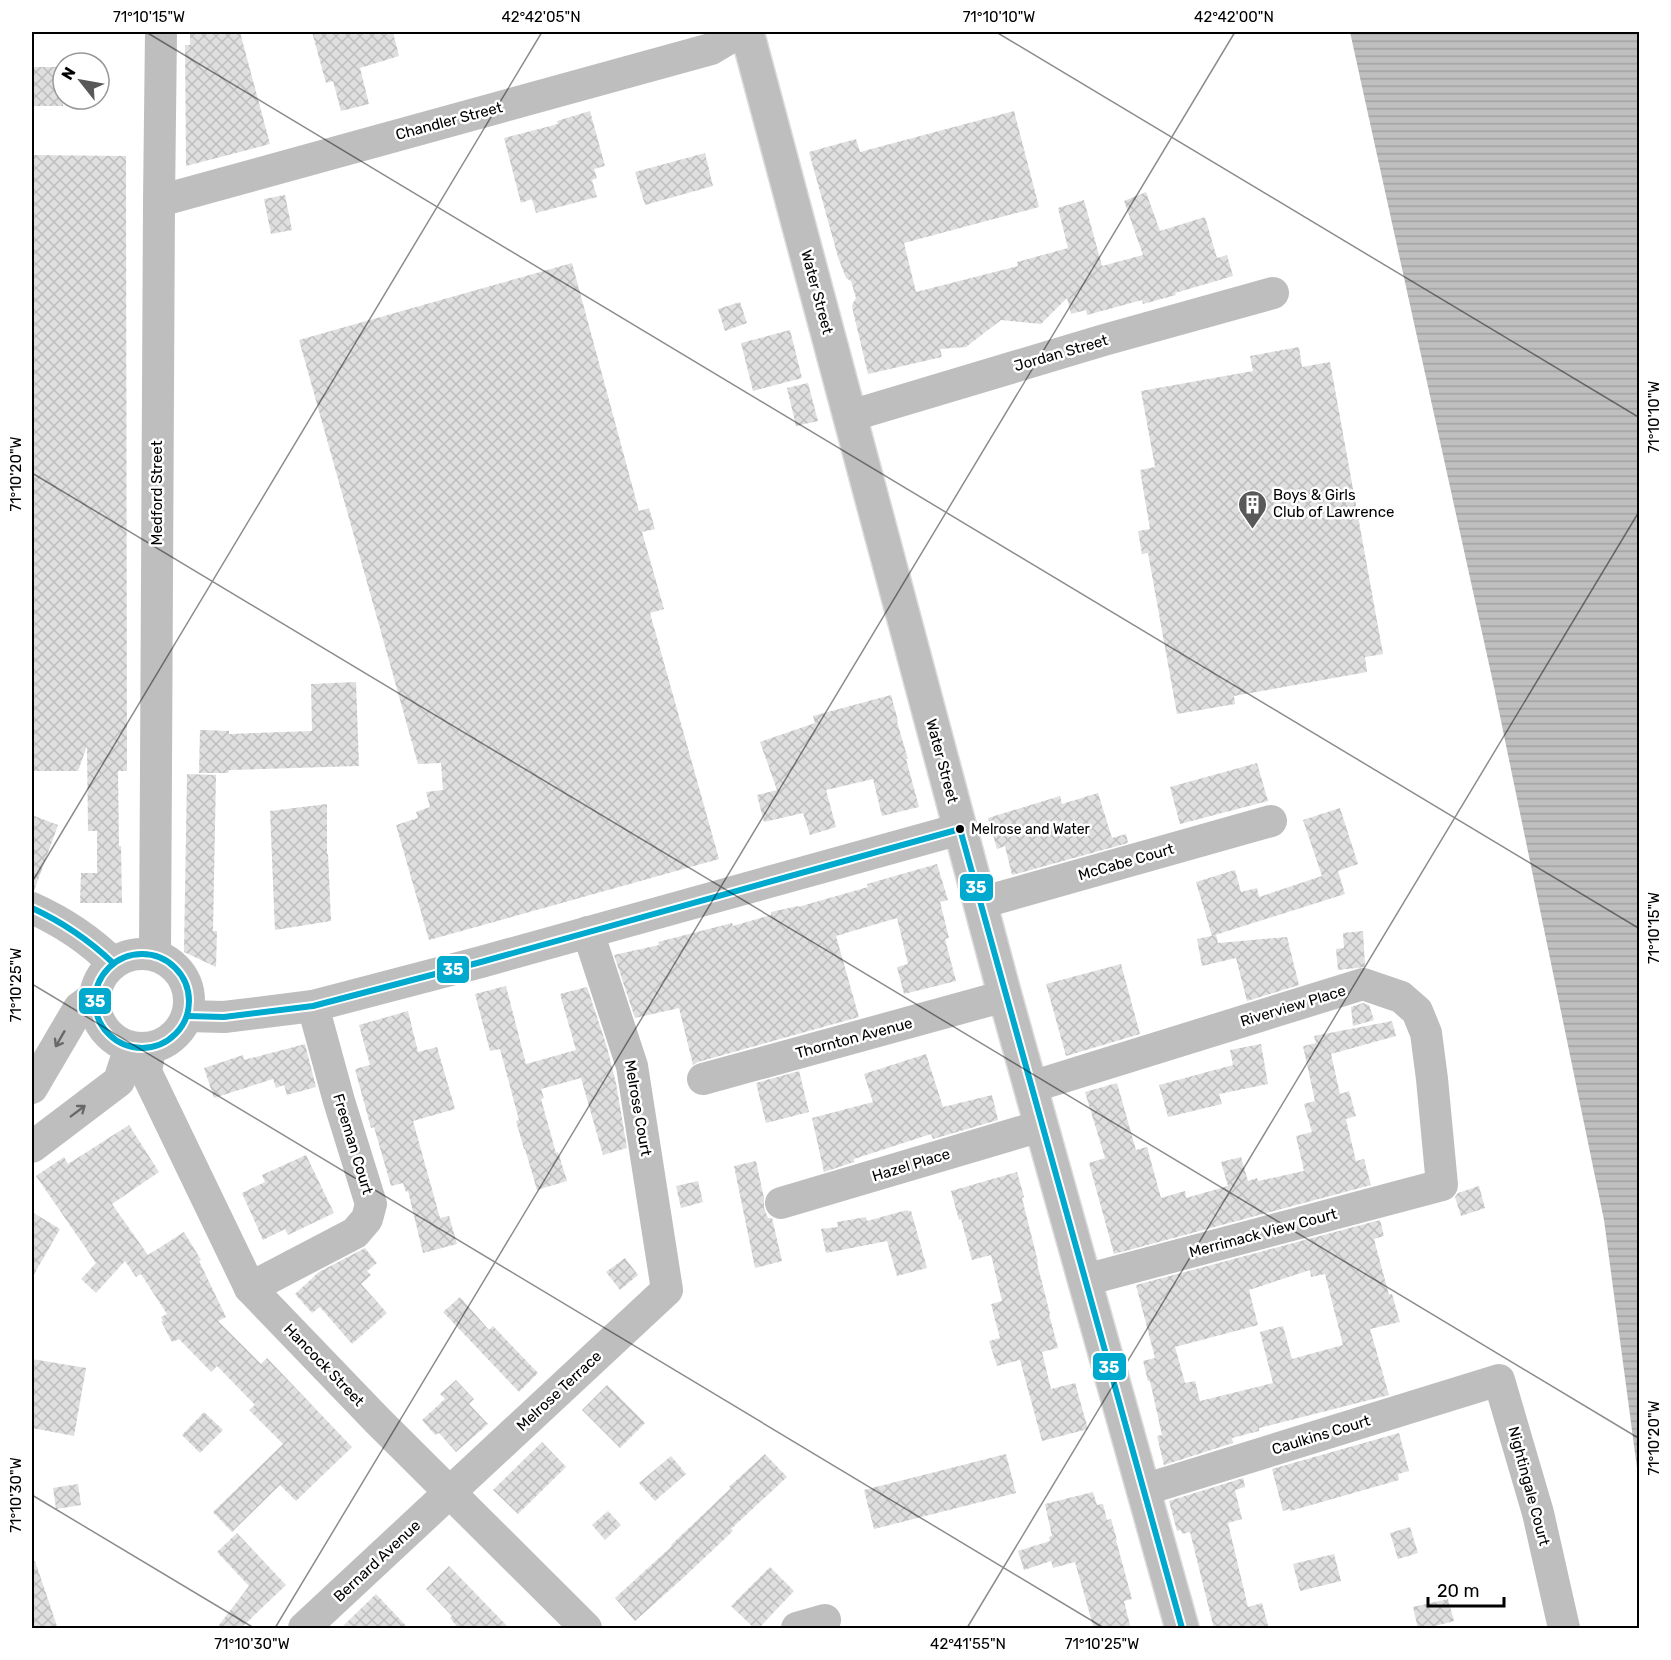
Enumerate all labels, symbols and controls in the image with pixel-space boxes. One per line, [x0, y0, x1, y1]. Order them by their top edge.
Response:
text: 71°10'15"W [113, 8, 185, 26]
text: 42°42'05"N [501, 8, 581, 26]
text: 71°10'10"W [963, 8, 1035, 26]
text: 42°42'00"N [1194, 8, 1274, 26]
north arrow [51, 51, 111, 111]
text: N [57, 64, 80, 83]
street label: Chandler Street [394, 98, 505, 144]
street label: Water Street [797, 248, 837, 336]
street label: Jordan Street [1012, 331, 1110, 375]
text: 71°10'10"W [1645, 381, 1663, 453]
text: 71°10'20"W [7, 436, 25, 512]
street label: Medford Street [148, 440, 166, 545]
place label: Boys & Girls Club of Lawrence [1273, 486, 1394, 521]
building icon: Boys & Girls Club of Lawrence [1236, 488, 1268, 530]
street label: Water Street [922, 717, 962, 805]
place label: Melrose and Water [971, 821, 1091, 838]
marker: Melrose and Water [954, 823, 966, 835]
street label: McCabe Court [1076, 840, 1176, 884]
line badge: 35 [959, 873, 994, 902]
text: 35 [966, 878, 986, 897]
text: 71°10'15"W [1645, 892, 1663, 964]
text: 71°10'25"W [7, 948, 25, 1022]
line badge: 35 [436, 955, 470, 984]
text: 35 [443, 960, 463, 979]
street label: Riverview Place [1238, 981, 1348, 1031]
line badge: 35 [78, 987, 112, 1015]
text: 35 [85, 992, 105, 1011]
street label: Thornton Avenue [794, 1014, 914, 1062]
one-way arrow [54, 1030, 66, 1047]
street label: Melrose Court [621, 1059, 655, 1157]
street label: Freeman Court [329, 1091, 377, 1197]
one-way arrow [70, 1105, 86, 1118]
street label: Hazel Place [870, 1145, 952, 1185]
street label: Merrimack View Court [1187, 1205, 1339, 1261]
street label: Hancock Street [280, 1320, 368, 1410]
street label: Melrose Terrace [513, 1347, 605, 1435]
line badge: 35 [1092, 1352, 1127, 1381]
text: 35 [1099, 1358, 1119, 1377]
text: 71°10'20"W [1645, 1400, 1663, 1476]
street label: Caulkins Court [1270, 1411, 1372, 1459]
street label: Nightingale Court [1504, 1424, 1554, 1548]
text: 71°10'30"W [7, 1457, 25, 1533]
street label: Bernard Avenue [330, 1516, 424, 1606]
scale bar [1428, 1570, 1504, 1608]
text: 20 m [1437, 1580, 1479, 1602]
text: 71°10'30"W [214, 1635, 290, 1653]
text: 42°41'55"N [930, 1635, 1006, 1653]
text: 71°10'25"W [1065, 1635, 1139, 1653]

